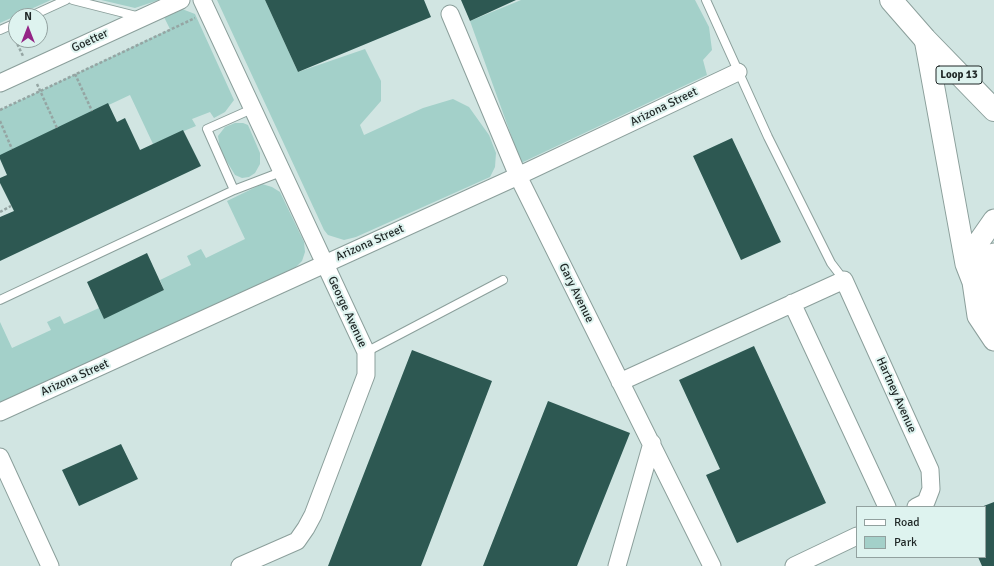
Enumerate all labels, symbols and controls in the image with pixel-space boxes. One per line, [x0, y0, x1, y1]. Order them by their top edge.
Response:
north arrow [8, 8, 48, 48]
text: N [24, 10, 32, 23]
street label: Goetter [69, 26, 111, 56]
road number: Loop 13 [936, 66, 982, 84]
street label: Arizona Street [628, 84, 700, 130]
street label: Arizona Street [334, 222, 406, 264]
street label: Gary Avenue [555, 261, 597, 325]
street label: George Avenue [324, 274, 370, 350]
street label: Hartney Avenue [873, 355, 919, 435]
street label: Arizona Street [39, 357, 111, 399]
legend [856, 506, 986, 558]
text: Road [894, 515, 920, 530]
text: Park [894, 535, 917, 550]

